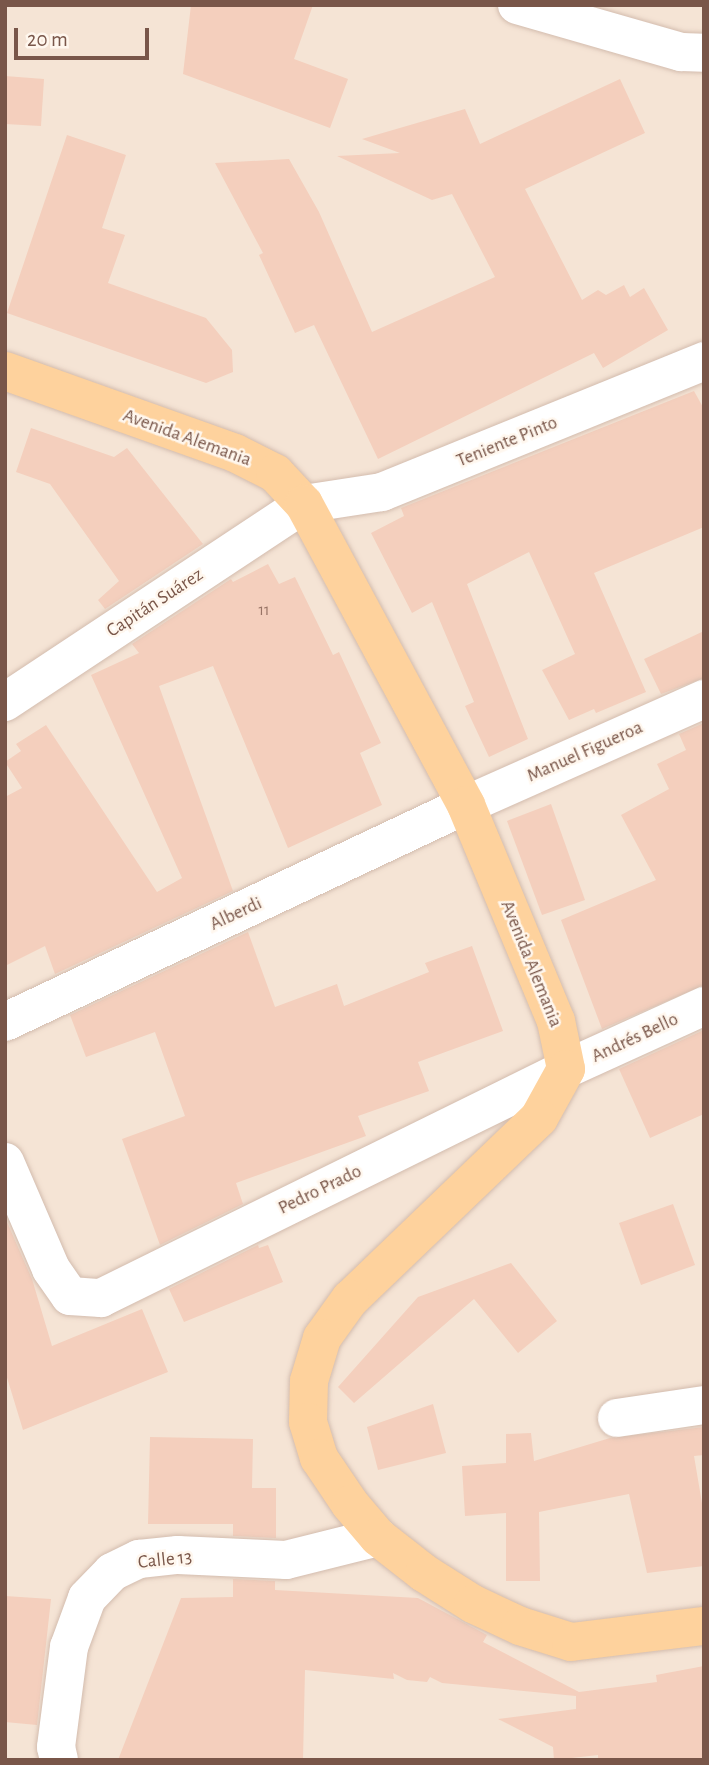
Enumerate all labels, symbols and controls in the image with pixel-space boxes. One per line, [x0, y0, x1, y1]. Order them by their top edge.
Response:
scale bar [18, 14, 152, 58]
text: 20 m [27, 29, 68, 50]
street label: Avenida Alemania [120, 404, 254, 472]
street label: Teniente Pinto [453, 411, 561, 473]
street label: Capitán Suárez [102, 563, 208, 643]
house number: 11 [258, 600, 270, 620]
street label: Manuel Figueroa [524, 716, 646, 788]
street label: Alberdi [206, 892, 266, 936]
street label: Avenida Alemania [495, 897, 567, 1031]
street label: Andrés Bello [588, 1008, 682, 1068]
street label: Pedro Prado [275, 1160, 365, 1220]
street label: Calle 13 [137, 1546, 193, 1574]

